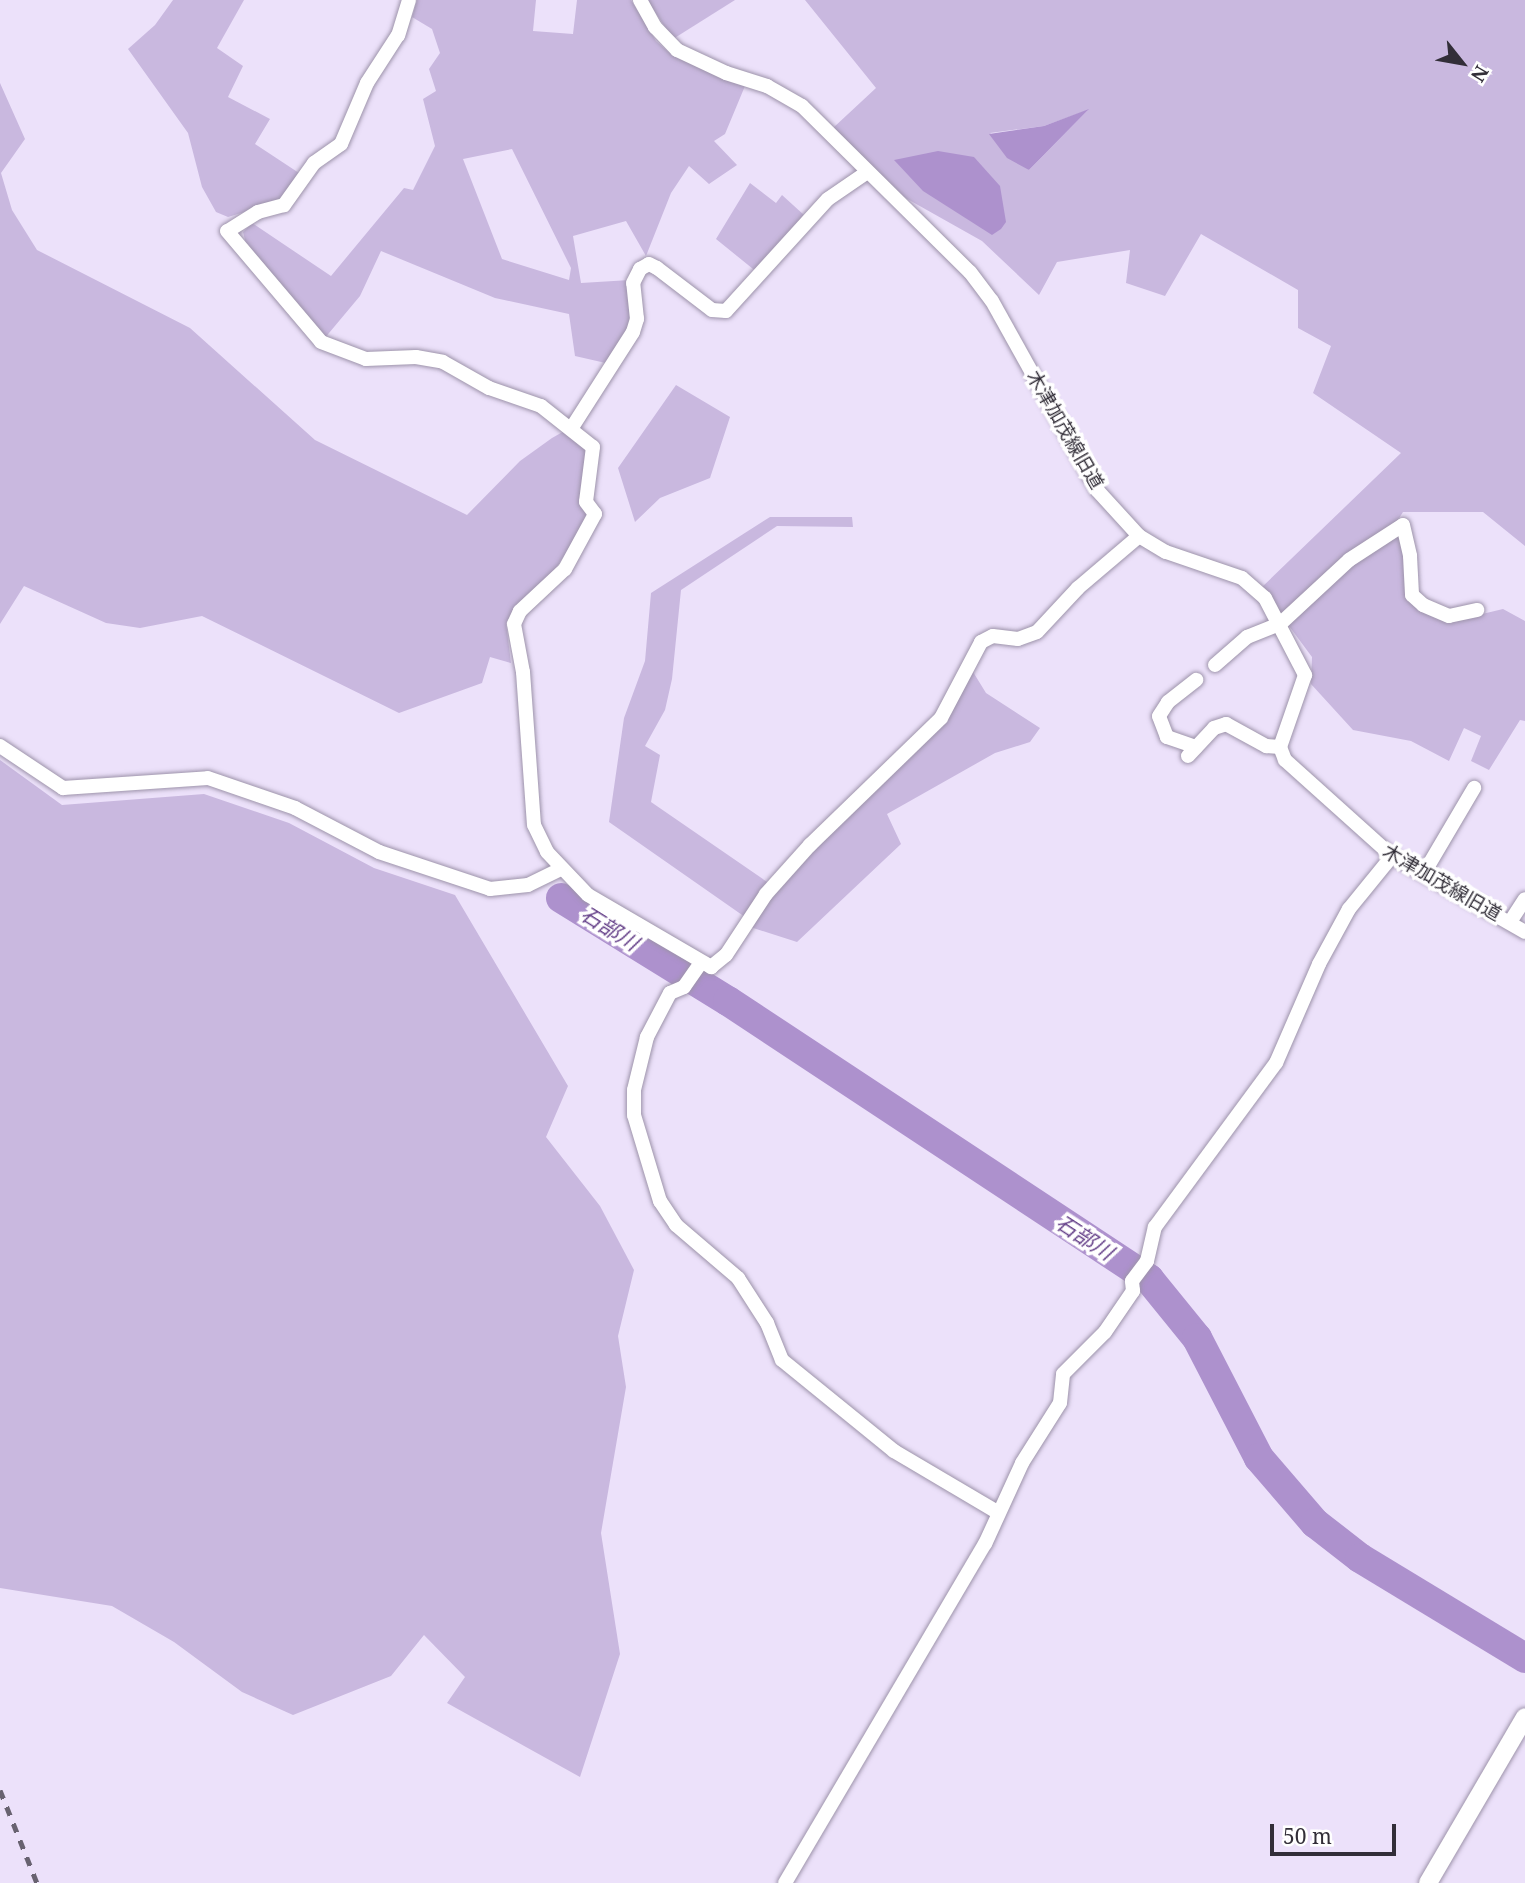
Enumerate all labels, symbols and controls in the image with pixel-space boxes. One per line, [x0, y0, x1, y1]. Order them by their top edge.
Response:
north arrow [1427, 28, 1497, 98]
text: N [1465, 61, 1495, 87]
street label: 木津加茂線旧道 [1022, 367, 1108, 493]
street label: 木津加茂線旧道 [1379, 840, 1505, 926]
water label: 石部川 [577, 901, 643, 955]
water label: 石部川 [1052, 1209, 1118, 1265]
scale bar [1273, 1810, 1399, 1854]
text: 50 m [1283, 1822, 1332, 1850]

